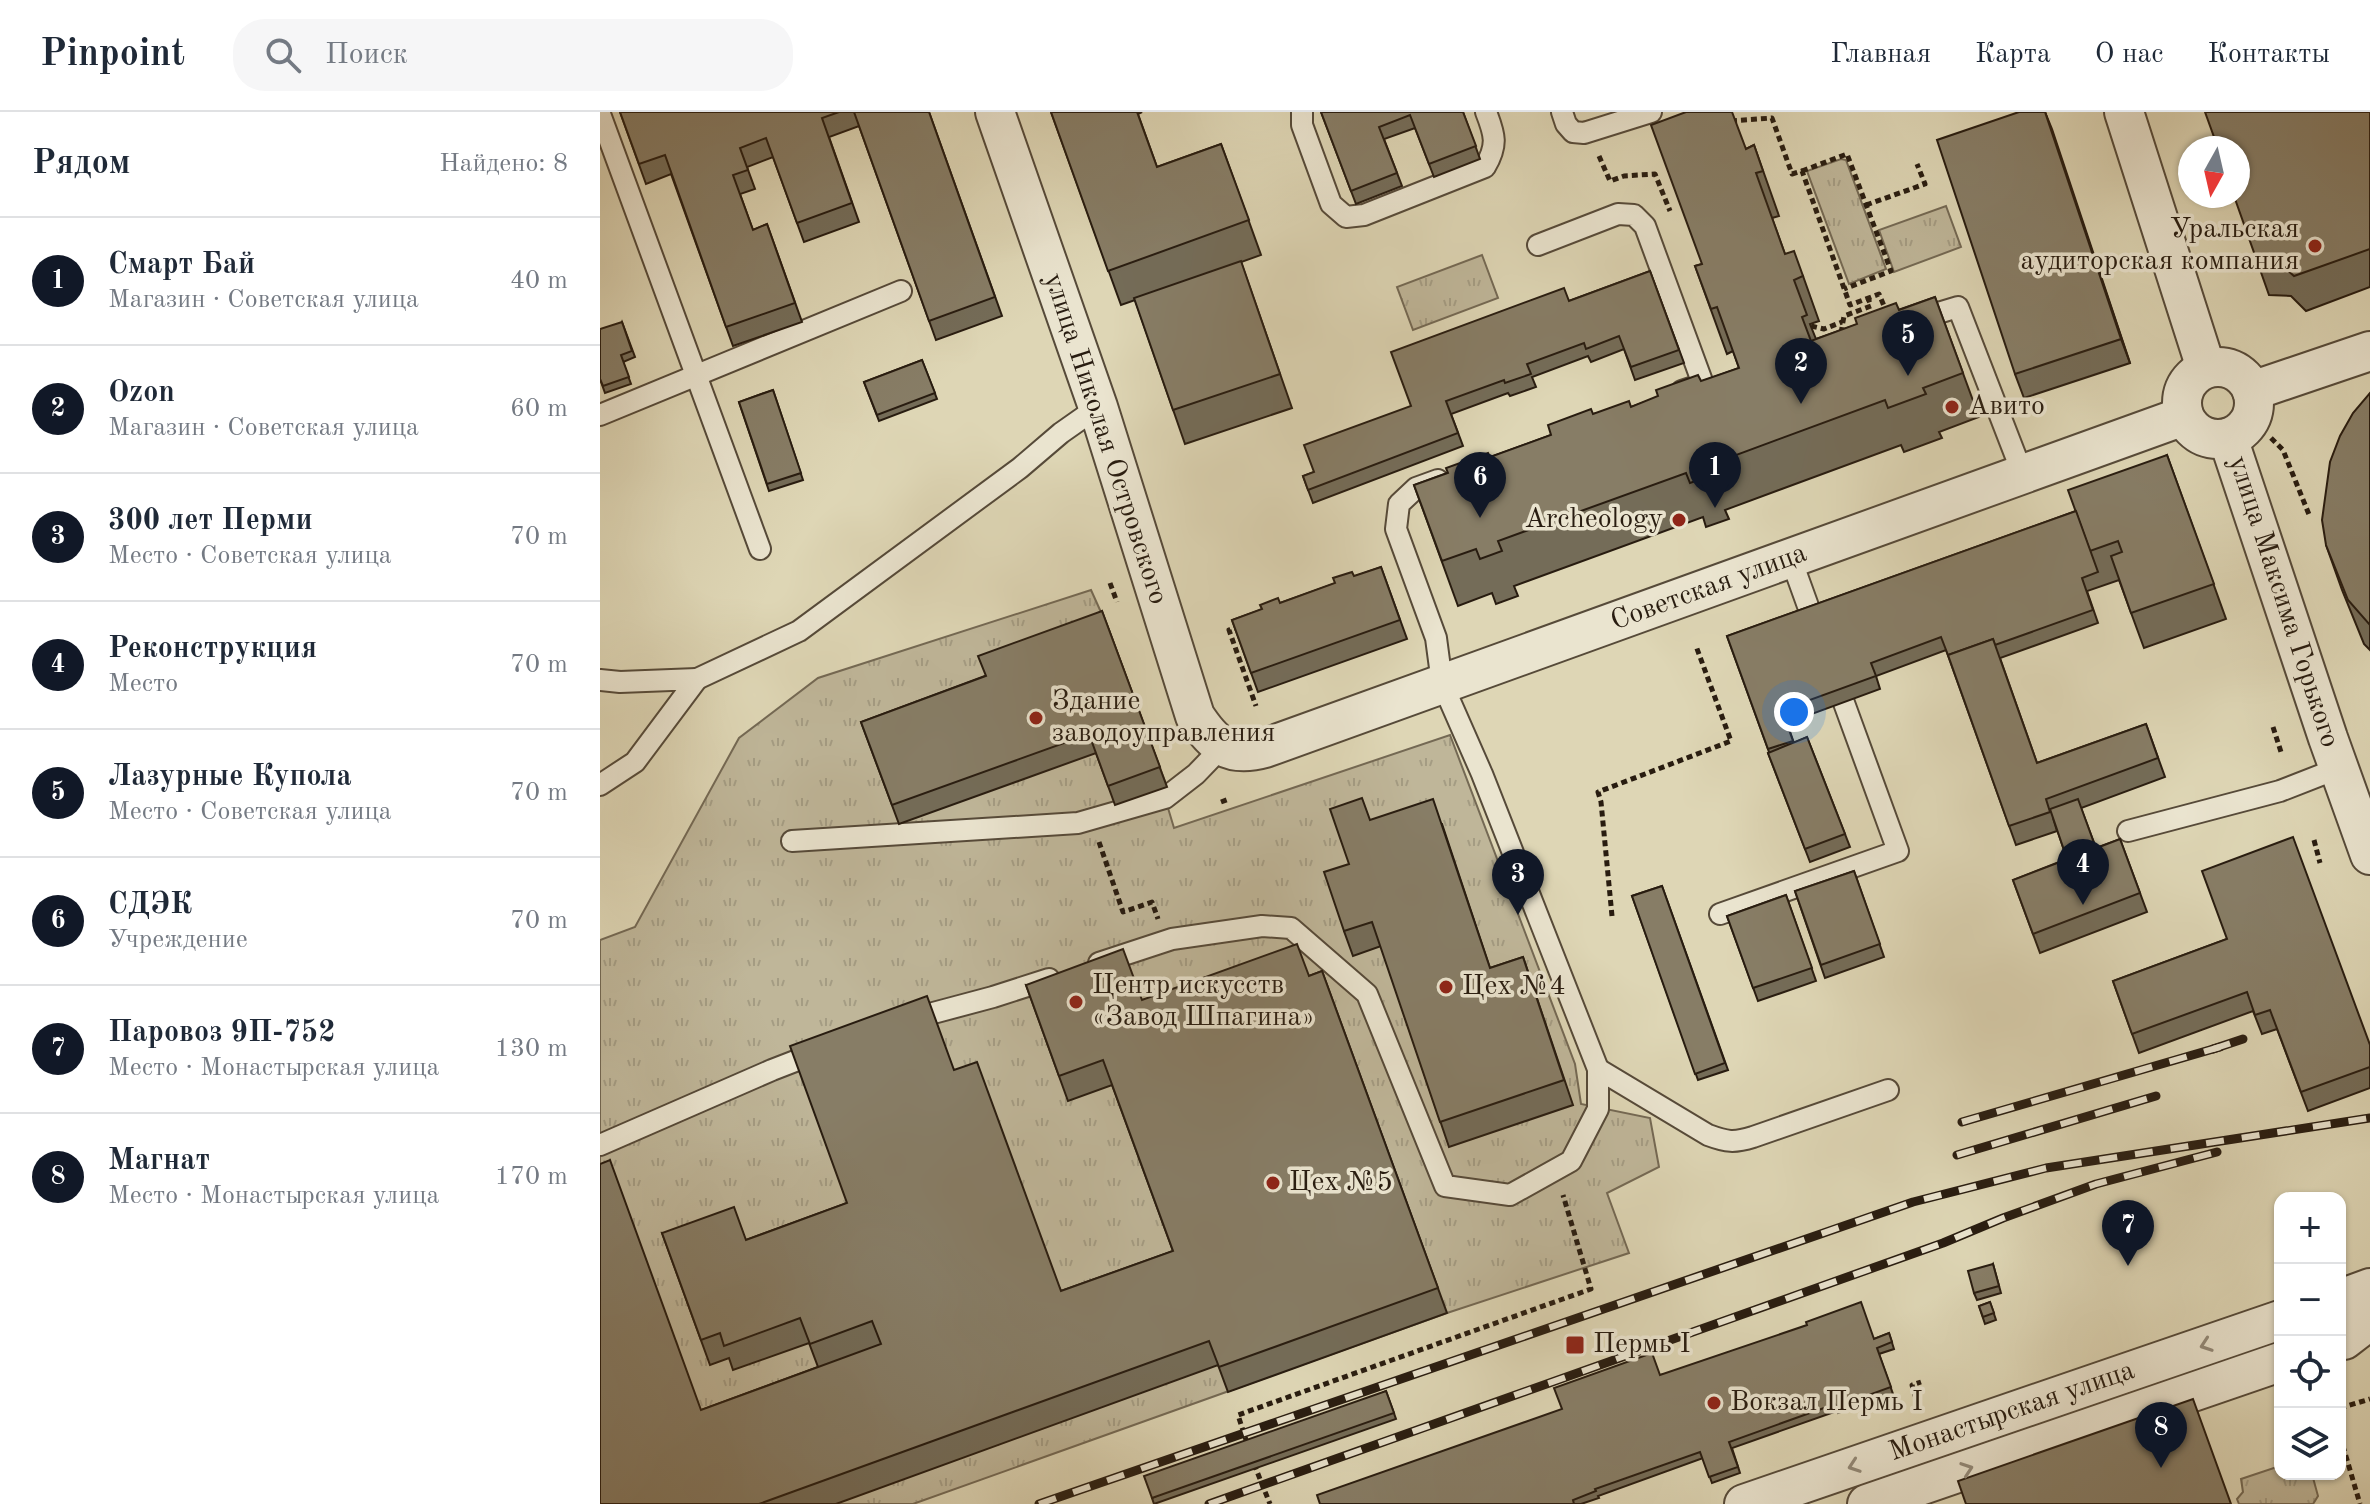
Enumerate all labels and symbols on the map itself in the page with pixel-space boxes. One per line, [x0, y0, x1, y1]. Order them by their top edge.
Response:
north arrow [2178, 136, 2250, 208]
place label: Уральская аудиторская компания [2020, 216, 2299, 276]
marker: Уральская аудиторская компания [2306, 237, 2324, 255]
street label: улица Николая Островского [1038, 270, 1172, 608]
pin: 5 [1882, 310, 1934, 376]
pin: 2 [1775, 338, 1827, 404]
place label: Авито [1968, 393, 2045, 421]
marker: Авито [1943, 398, 1961, 416]
pin: 1 [1689, 442, 1741, 508]
pin: 6 [1454, 452, 1506, 518]
street label: улица Максима Горького [2223, 453, 2343, 751]
place label: Archeology [1525, 506, 1663, 534]
marker: Archeology [1670, 511, 1688, 529]
street label: Советская улица [1607, 540, 1811, 636]
place label: Здание заводоуправления [1052, 688, 1275, 748]
your location [1774, 692, 1814, 732]
marker: Здание заводоуправления [1027, 709, 1045, 727]
pin: 4 [2057, 839, 2109, 905]
pin: 3 [1492, 849, 1544, 915]
place label: Центр искусств «Завод Шпагина» [1092, 972, 1315, 1032]
place label: Цех №4 [1462, 973, 1566, 1001]
marker: Цех №4 [1437, 978, 1455, 996]
marker: Центр искусств «Завод Шпагина» [1067, 993, 1085, 1011]
place label: Цех №5 [1289, 1169, 1393, 1197]
marker: Цех №5 [1264, 1174, 1282, 1192]
pin: 7 [2102, 1200, 2154, 1266]
place label: Пермь I [1593, 1331, 1691, 1359]
marker: Пермь I [1564, 1334, 1586, 1356]
one-way arrow [2200, 1336, 2214, 1352]
street label: Монастырская улица [1886, 1357, 2138, 1467]
place label: Вокзал Пермь I [1730, 1389, 1923, 1417]
marker: Вокзал Пермь I [1705, 1394, 1723, 1412]
pin: 8 [2135, 1402, 2187, 1468]
one-way arrow [1848, 1456, 1862, 1473]
one-way arrow [1960, 1463, 1974, 1479]

